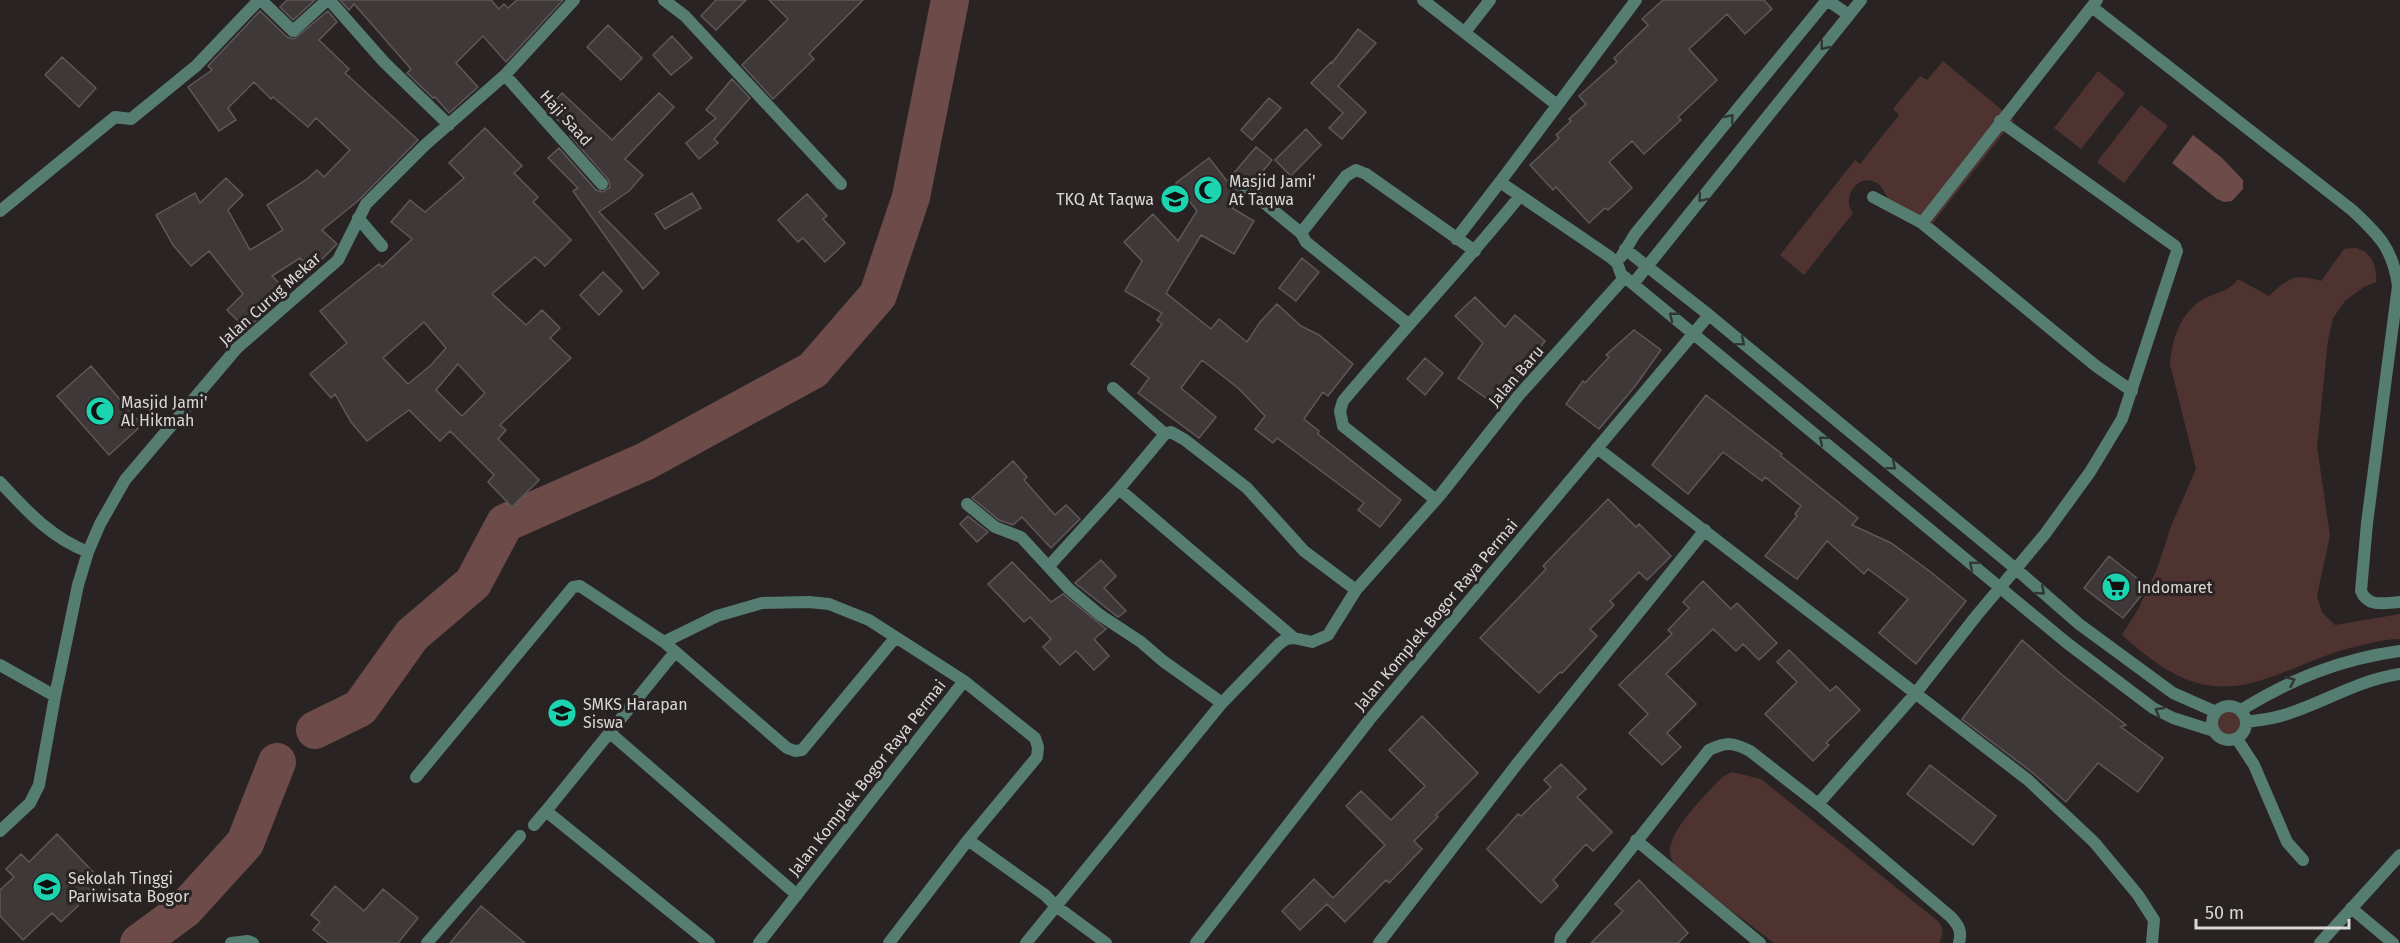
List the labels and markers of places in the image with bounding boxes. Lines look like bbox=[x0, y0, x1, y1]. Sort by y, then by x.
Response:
place label: Masjid Jami' At Taqwa bbox=[1229, 172, 1316, 209]
mosque icon: Masjid Jami' At Taqwa bbox=[1192, 174, 1224, 206]
school or university icon: TKQ At Taqwa bbox=[1159, 183, 1191, 215]
place label: TKQ At Taqwa bbox=[1056, 190, 1154, 209]
place label: Masjid Jami' Al Hikmah bbox=[121, 393, 208, 430]
mosque icon: Masjid Jami' Al Hikmah bbox=[84, 395, 116, 427]
supermarket icon: Indomaret bbox=[2100, 571, 2132, 603]
place label: Indomaret bbox=[2137, 578, 2213, 597]
place label: SMKS Harapan Siswa bbox=[583, 695, 688, 732]
school or university icon: SMKS Harapan Siswa bbox=[546, 697, 578, 729]
place label: Sekolah Tinggi Pariwisata Bogor bbox=[68, 869, 190, 906]
school or university icon: Sekolah Tinggi Pariwisata Bogor bbox=[31, 871, 63, 903]

